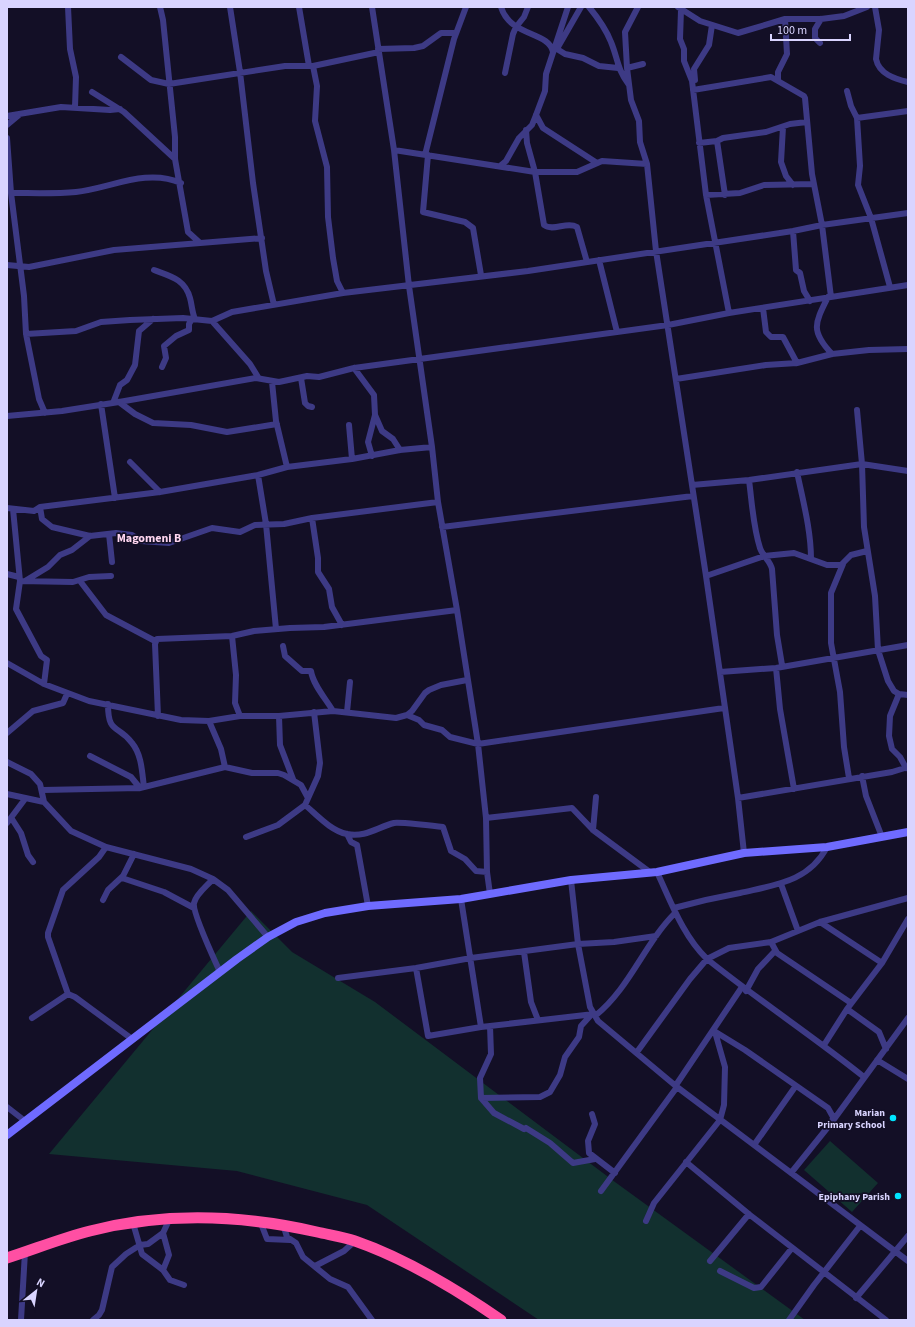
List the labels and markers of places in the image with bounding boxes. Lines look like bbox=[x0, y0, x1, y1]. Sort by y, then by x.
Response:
place label: Marian Primary School bbox=[817, 1106, 885, 1132]
marker: Marian Primary School bbox=[888, 1113, 898, 1123]
place label: Epiphany Parish bbox=[819, 1190, 890, 1204]
marker: Epiphany Parish bbox=[893, 1191, 903, 1201]

